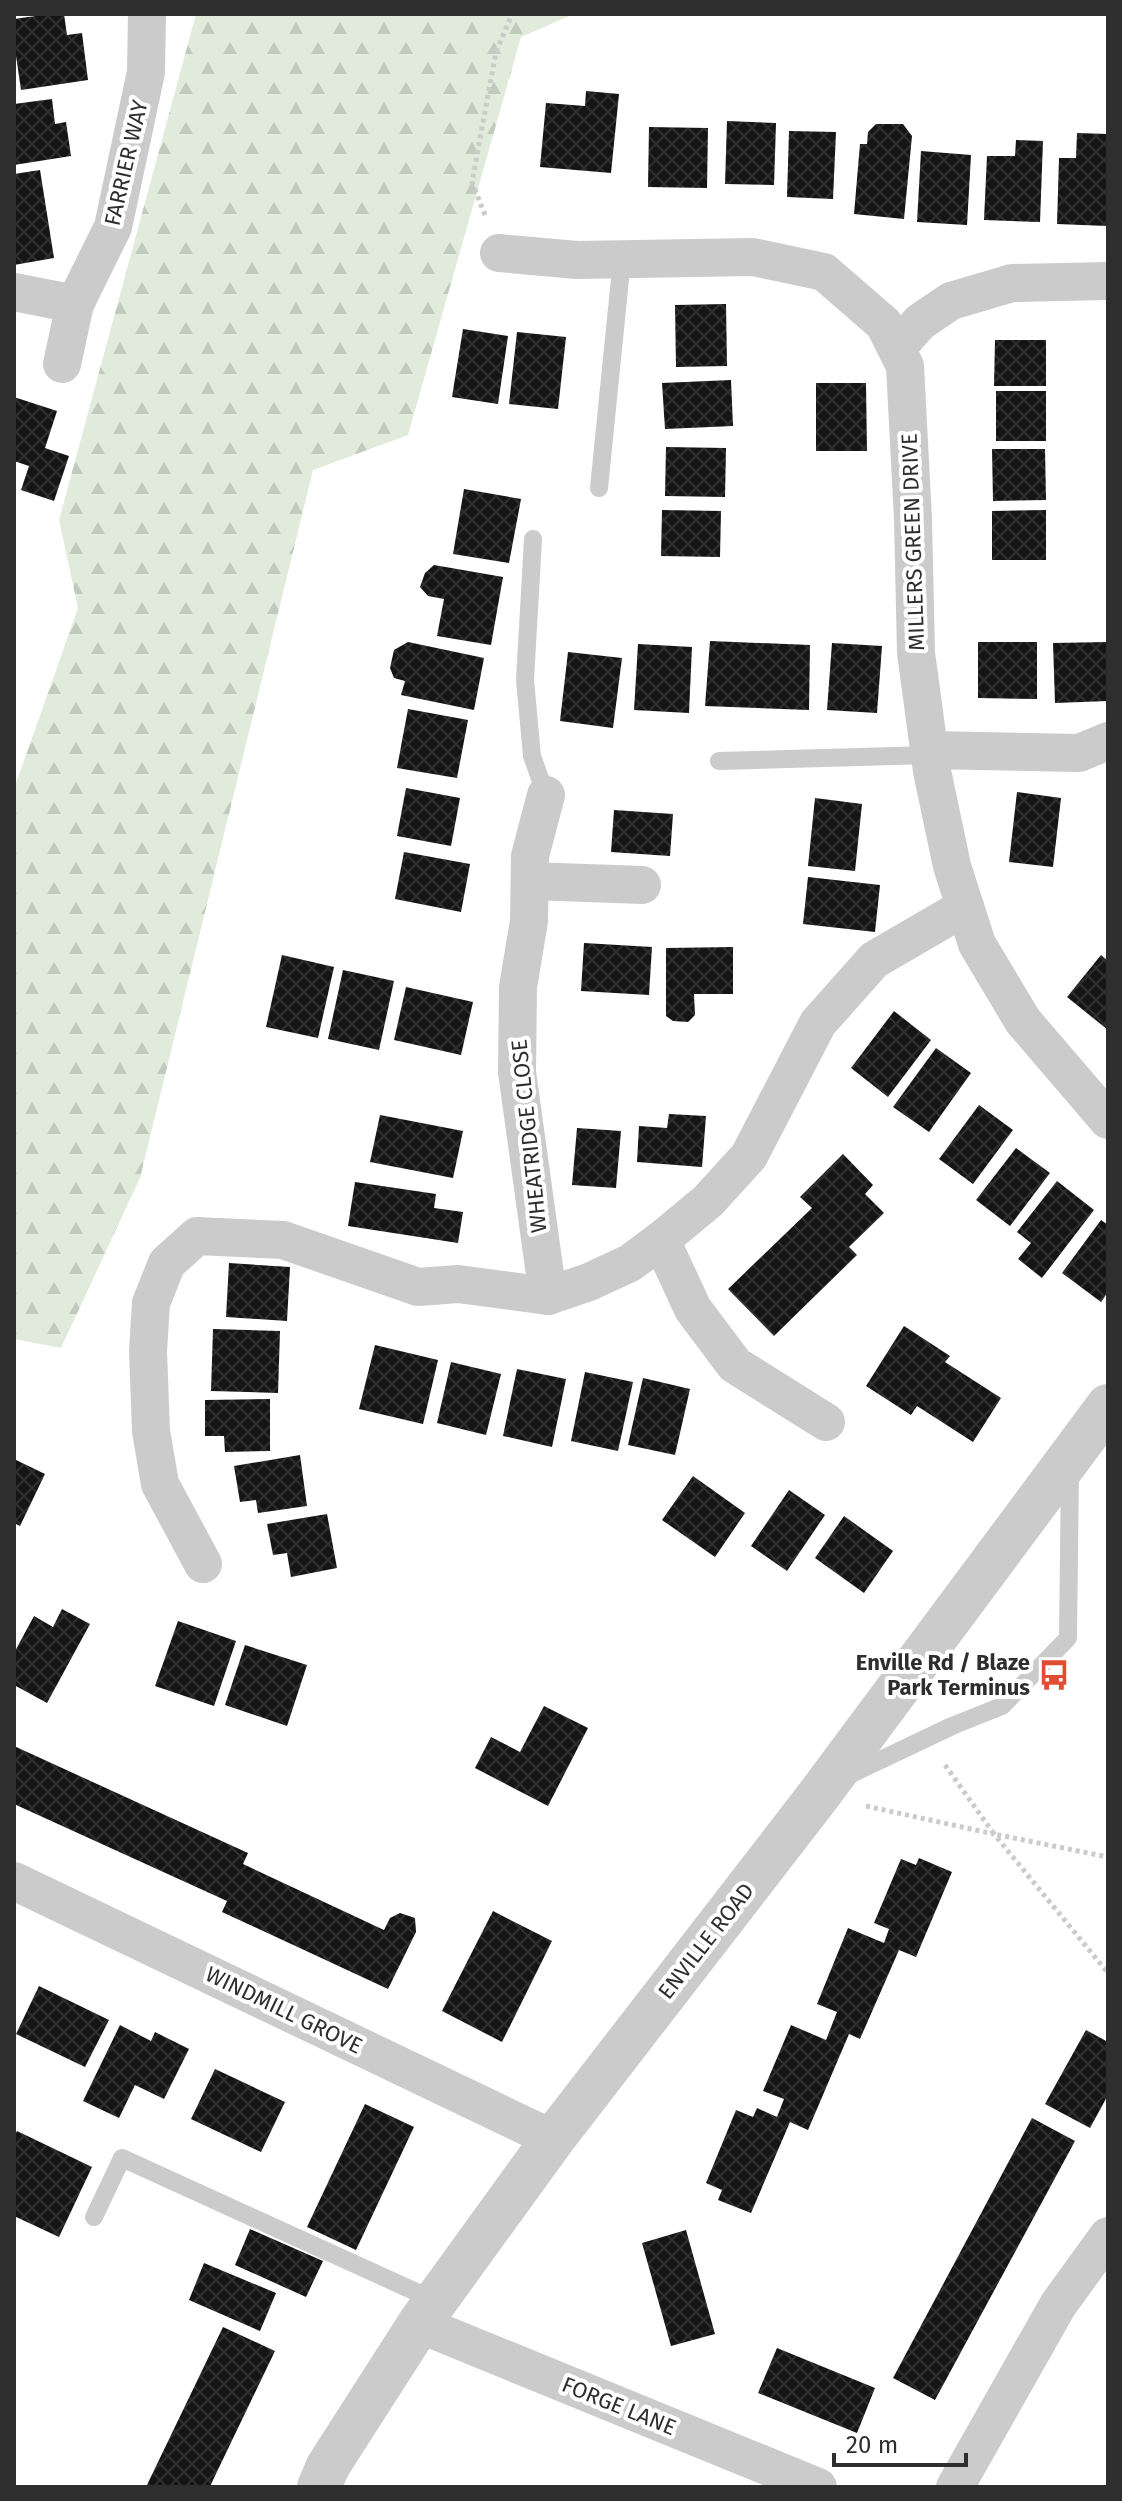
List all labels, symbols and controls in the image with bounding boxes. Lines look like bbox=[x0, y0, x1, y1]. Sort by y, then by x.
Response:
street label: FARRIER WAY bbox=[98, 98, 154, 228]
street label: MILLERS GREEN DRIVE bbox=[896, 433, 930, 651]
street label: WHEATRIDGE CLOSE bbox=[505, 1038, 553, 1234]
place label: Enville Rd / Blaze Park Terminus bbox=[856, 1649, 1030, 1701]
bus stop icon: Enville Rd / Blaze Park Terminus bbox=[1037, 1658, 1071, 1692]
street label: ENVILLE ROAD bbox=[652, 1878, 760, 2004]
street label: WINDMILL GROVE bbox=[201, 1960, 367, 2060]
street label: FORGE LANE bbox=[558, 2371, 680, 2441]
scale bar bbox=[834, 2417, 966, 2467]
text: 20 m bbox=[846, 2431, 898, 2459]

